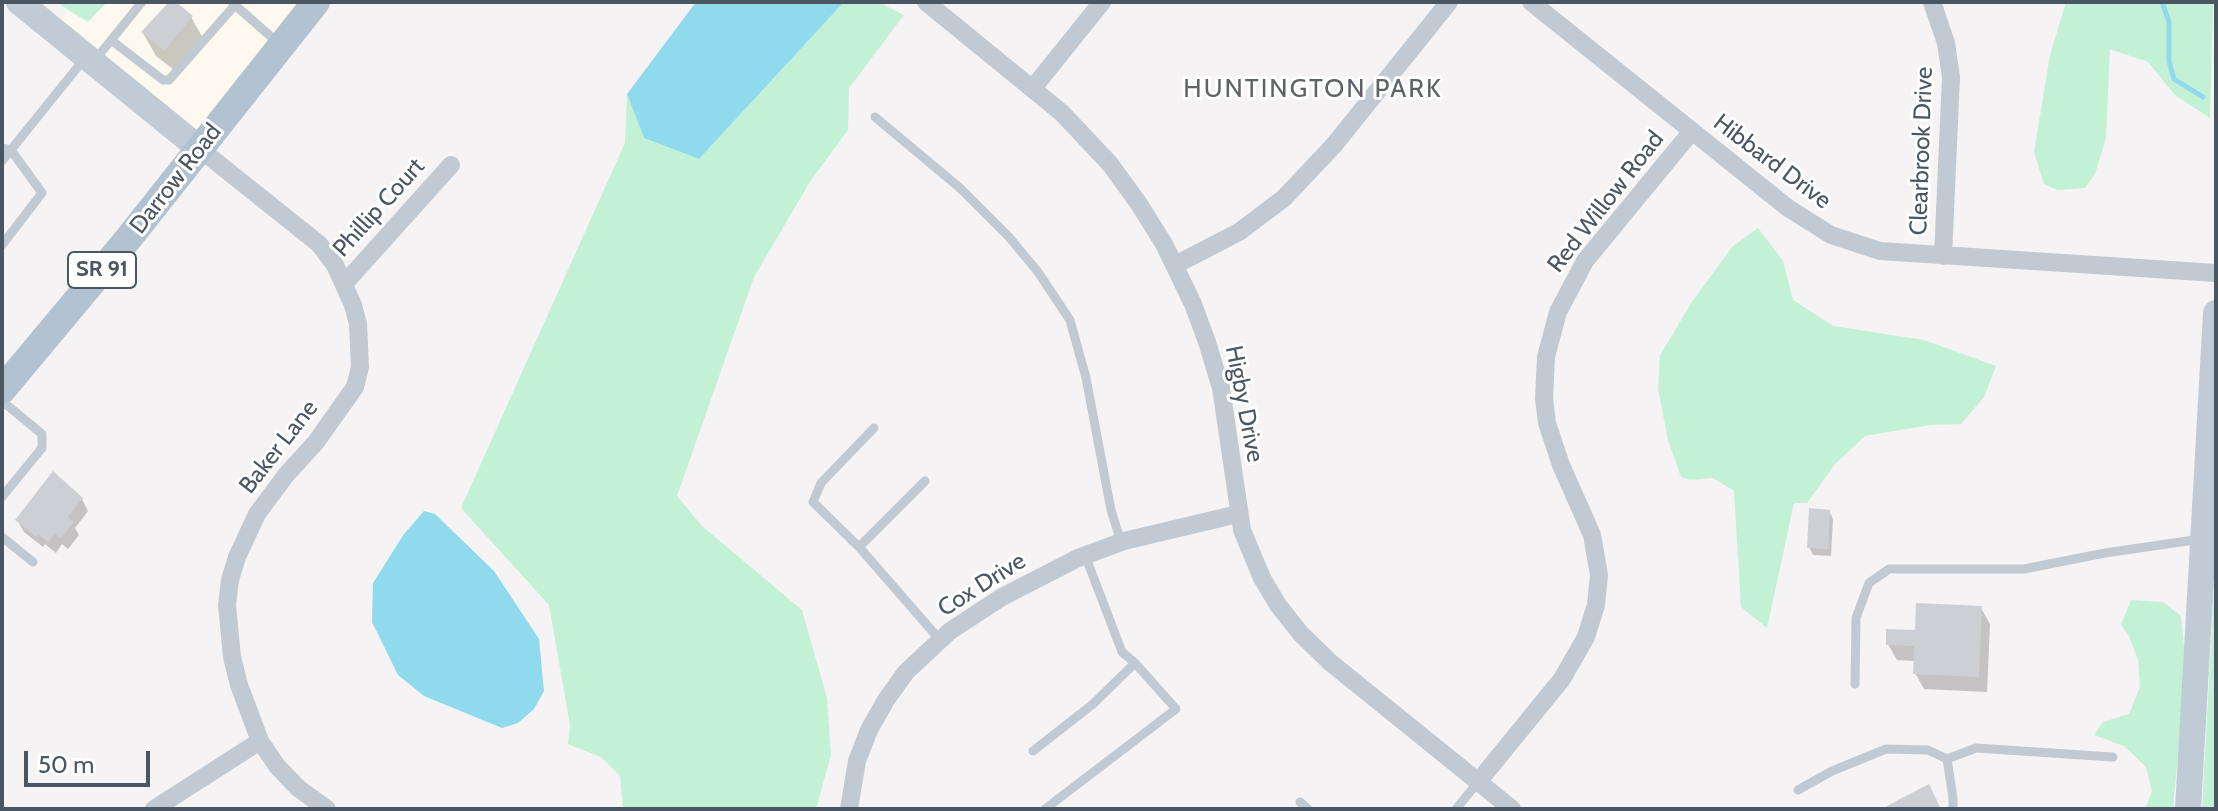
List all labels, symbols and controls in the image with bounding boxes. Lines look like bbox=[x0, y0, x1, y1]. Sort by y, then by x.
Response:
street label: Clearbrook Drive bbox=[1905, 66, 1939, 236]
district label: HUNTINGTON PARK bbox=[1183, 73, 1443, 105]
street label: Hibbard Drive bbox=[1708, 108, 1836, 216]
street label: Darrow Road bbox=[124, 118, 228, 240]
street label: Red Willow Road bbox=[1542, 125, 1670, 279]
street label: Phillip Court bbox=[327, 153, 431, 263]
road number: SR 91 bbox=[68, 252, 136, 288]
street label: Higby Drive bbox=[1219, 343, 1269, 465]
street label: Baker Lane bbox=[234, 395, 324, 499]
street label: Cox Drive bbox=[933, 547, 1031, 623]
scale bar bbox=[28, 735, 154, 785]
text: 50 m bbox=[38, 750, 94, 779]

